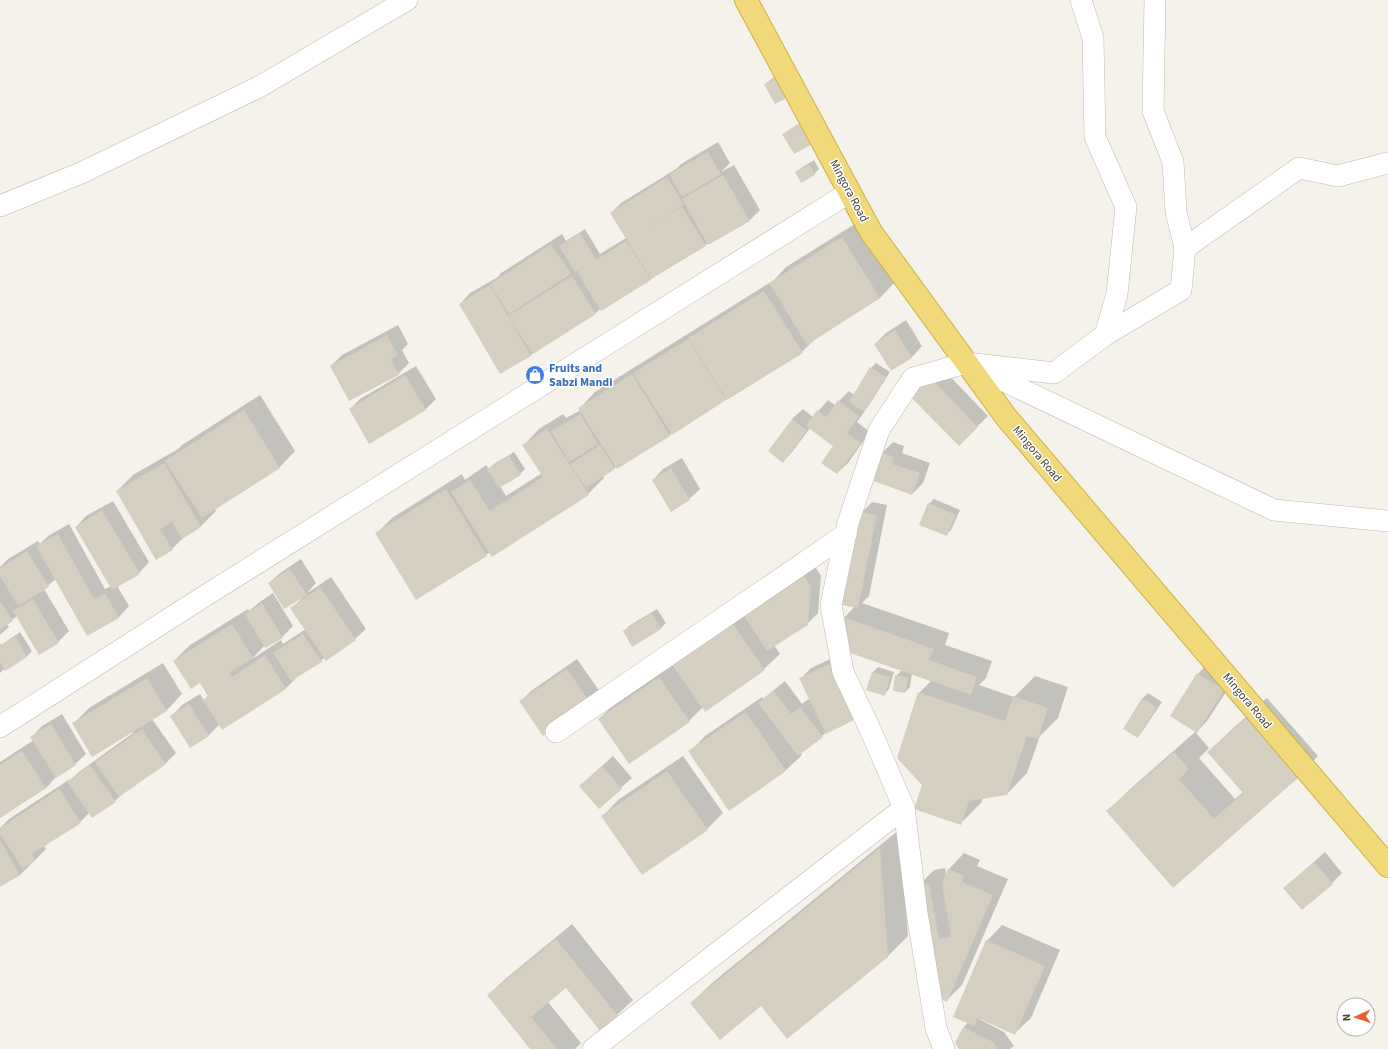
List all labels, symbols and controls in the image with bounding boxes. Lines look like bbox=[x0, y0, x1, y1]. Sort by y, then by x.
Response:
street label: Mingora Road bbox=[825, 157, 873, 225]
place label: Fruits and Sabzi Mandi bbox=[549, 360, 612, 391]
shop icon: Fruits and Sabzi Mandi bbox=[524, 364, 546, 386]
street label: Mingora Road bbox=[1008, 422, 1066, 486]
street label: Mingora Road bbox=[1218, 669, 1276, 733]
north arrow bbox=[1336, 997, 1376, 1037]
text: N bbox=[1339, 1013, 1354, 1022]

